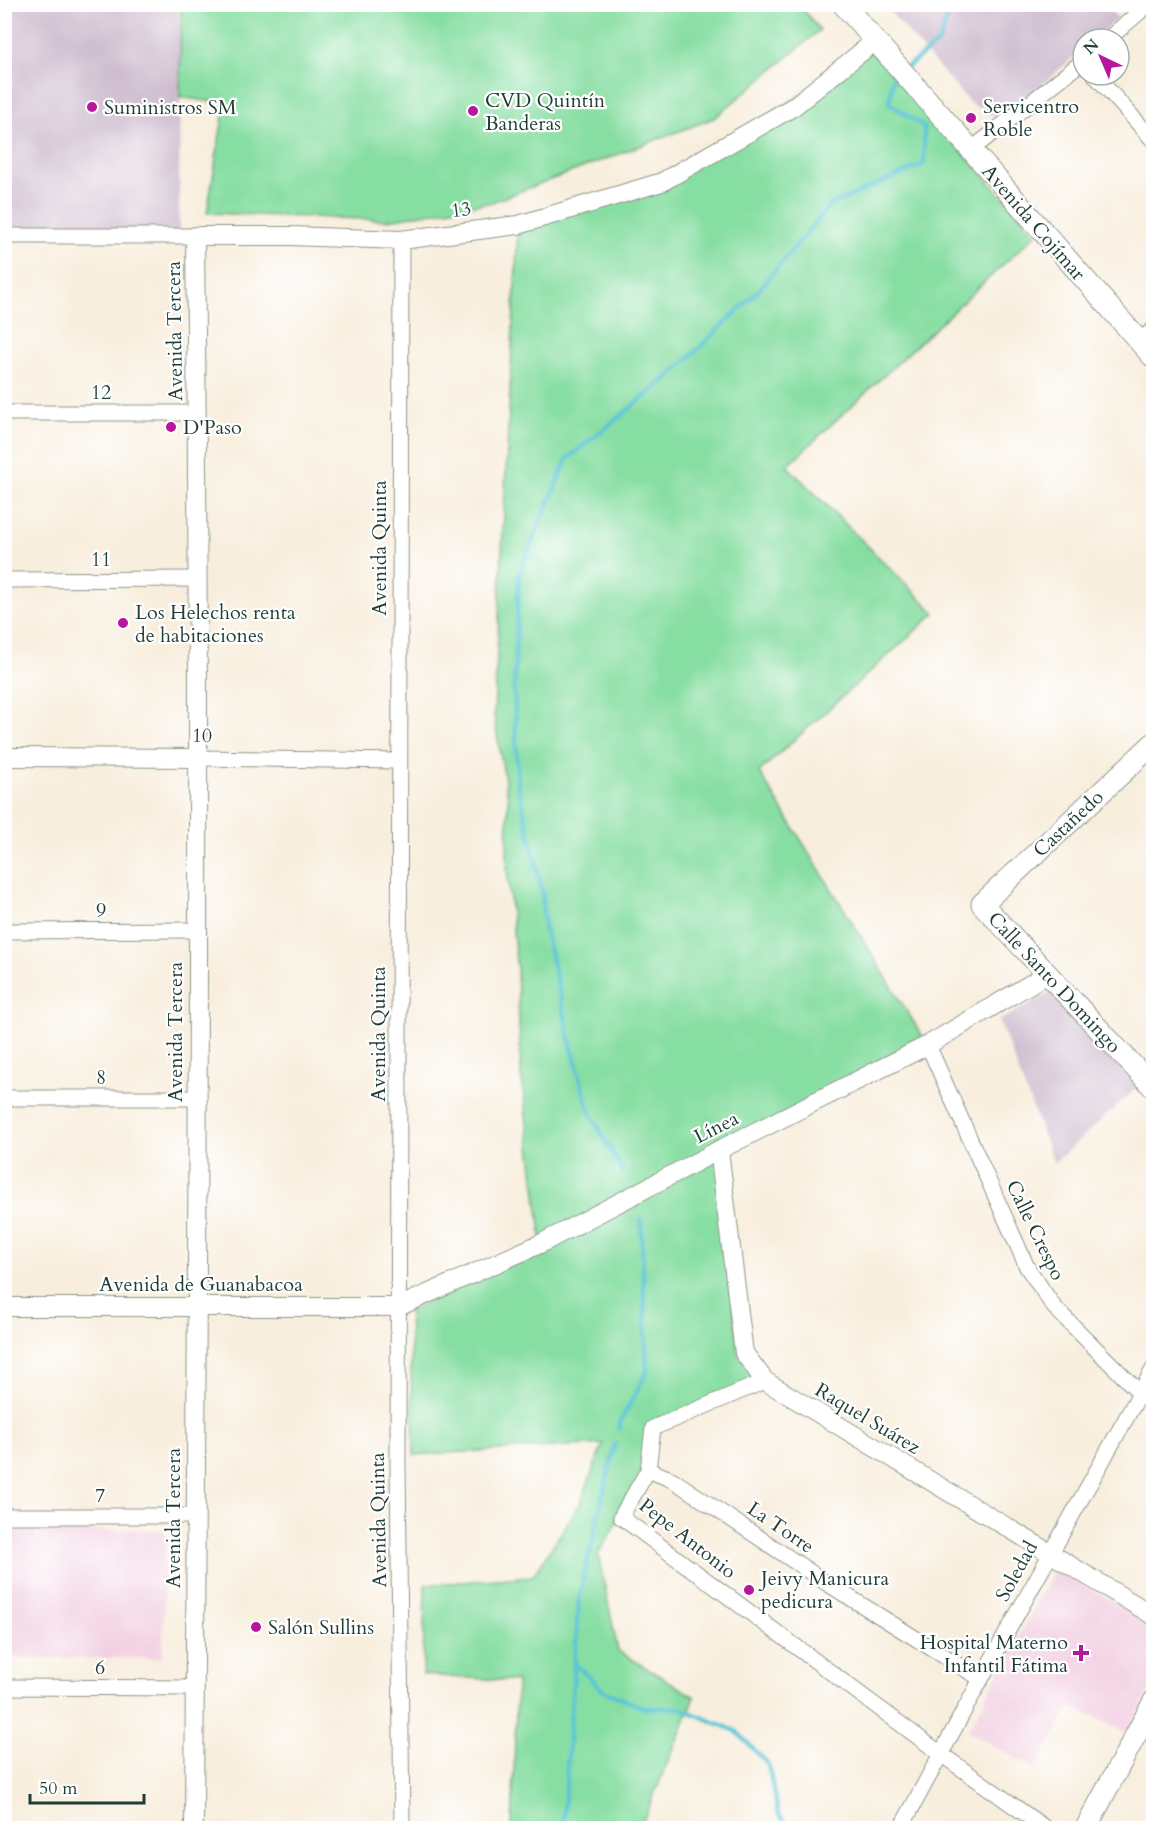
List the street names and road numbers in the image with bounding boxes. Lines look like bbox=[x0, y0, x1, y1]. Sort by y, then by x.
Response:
street label: Avenida Cojímar bbox=[976, 159, 1092, 287]
street label: 13 bbox=[449, 195, 473, 224]
street label: Avenida Tercera bbox=[160, 260, 189, 401]
street label: 12 bbox=[91, 379, 111, 406]
street label: Avenida Quinta bbox=[366, 480, 393, 616]
street label: 11 bbox=[91, 546, 111, 573]
street label: 10 bbox=[192, 722, 212, 749]
street label: Castañedo bbox=[1027, 784, 1110, 863]
street label: 9 bbox=[96, 897, 106, 924]
street label: Calle Santo Domingo bbox=[982, 906, 1127, 1059]
street label: Avenida Tercera bbox=[162, 962, 189, 1102]
street label: Avenida Quinta bbox=[365, 966, 392, 1102]
street label: 8 bbox=[96, 1064, 106, 1091]
street label: Línea bbox=[689, 1105, 744, 1150]
street label: Calle Crespo bbox=[1000, 1176, 1072, 1285]
street label: Avenida de Guanabacoa bbox=[99, 1271, 303, 1298]
street label: Raquel Suárez bbox=[810, 1376, 926, 1461]
street label: Avenida Tercera bbox=[160, 1448, 187, 1588]
street label: Avenida Quinta bbox=[364, 1452, 393, 1588]
street label: 7 bbox=[95, 1482, 105, 1509]
street label: Pepe Antonio bbox=[633, 1492, 742, 1585]
street label: La Torre bbox=[742, 1495, 819, 1560]
street label: Soledad bbox=[989, 1536, 1044, 1606]
street label: 6 bbox=[95, 1654, 105, 1681]

